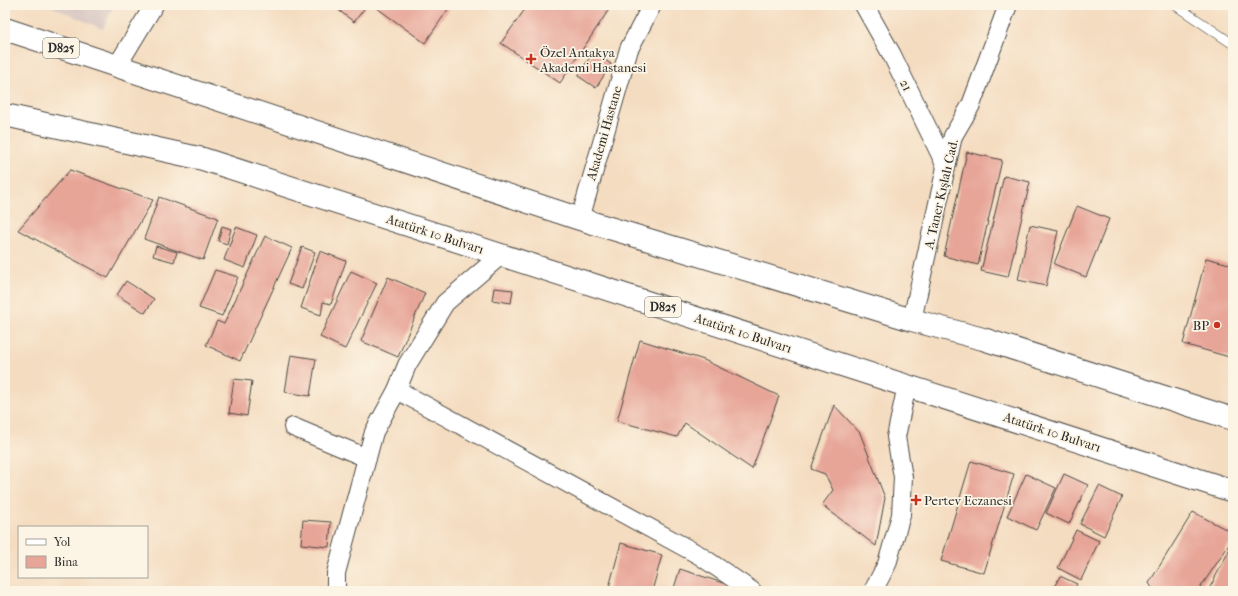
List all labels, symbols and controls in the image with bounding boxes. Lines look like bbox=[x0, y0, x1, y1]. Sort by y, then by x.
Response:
road number: D825 bbox=[43, 38, 79, 58]
place label: Özel Antakya Akademi Hastanesi bbox=[539, 45, 647, 75]
marker: Özel Antakya Akademi Hastanesi bbox=[525, 53, 537, 65]
street label: 21 bbox=[897, 77, 915, 93]
street label: Akademi Hastane bbox=[583, 83, 625, 183]
street label: A. Taner Kışlalı Cad. bbox=[921, 138, 962, 252]
street label: Atatürk 10 Bulvarı bbox=[384, 211, 486, 257]
road number: D825 bbox=[645, 297, 681, 317]
street label: Atatürk 10 Bulvarı bbox=[692, 310, 794, 356]
place label: BP bbox=[1193, 318, 1209, 333]
marker: BP bbox=[1212, 320, 1222, 330]
street label: Atatürk 10 Bulvarı bbox=[1001, 409, 1103, 455]
place label: Pertev Eczanesi bbox=[924, 493, 1012, 508]
marker: Pertev Eczanesi bbox=[911, 495, 921, 505]
legend bbox=[18, 526, 148, 578]
text: Yol bbox=[53, 535, 71, 549]
text: Bina bbox=[54, 555, 78, 569]

